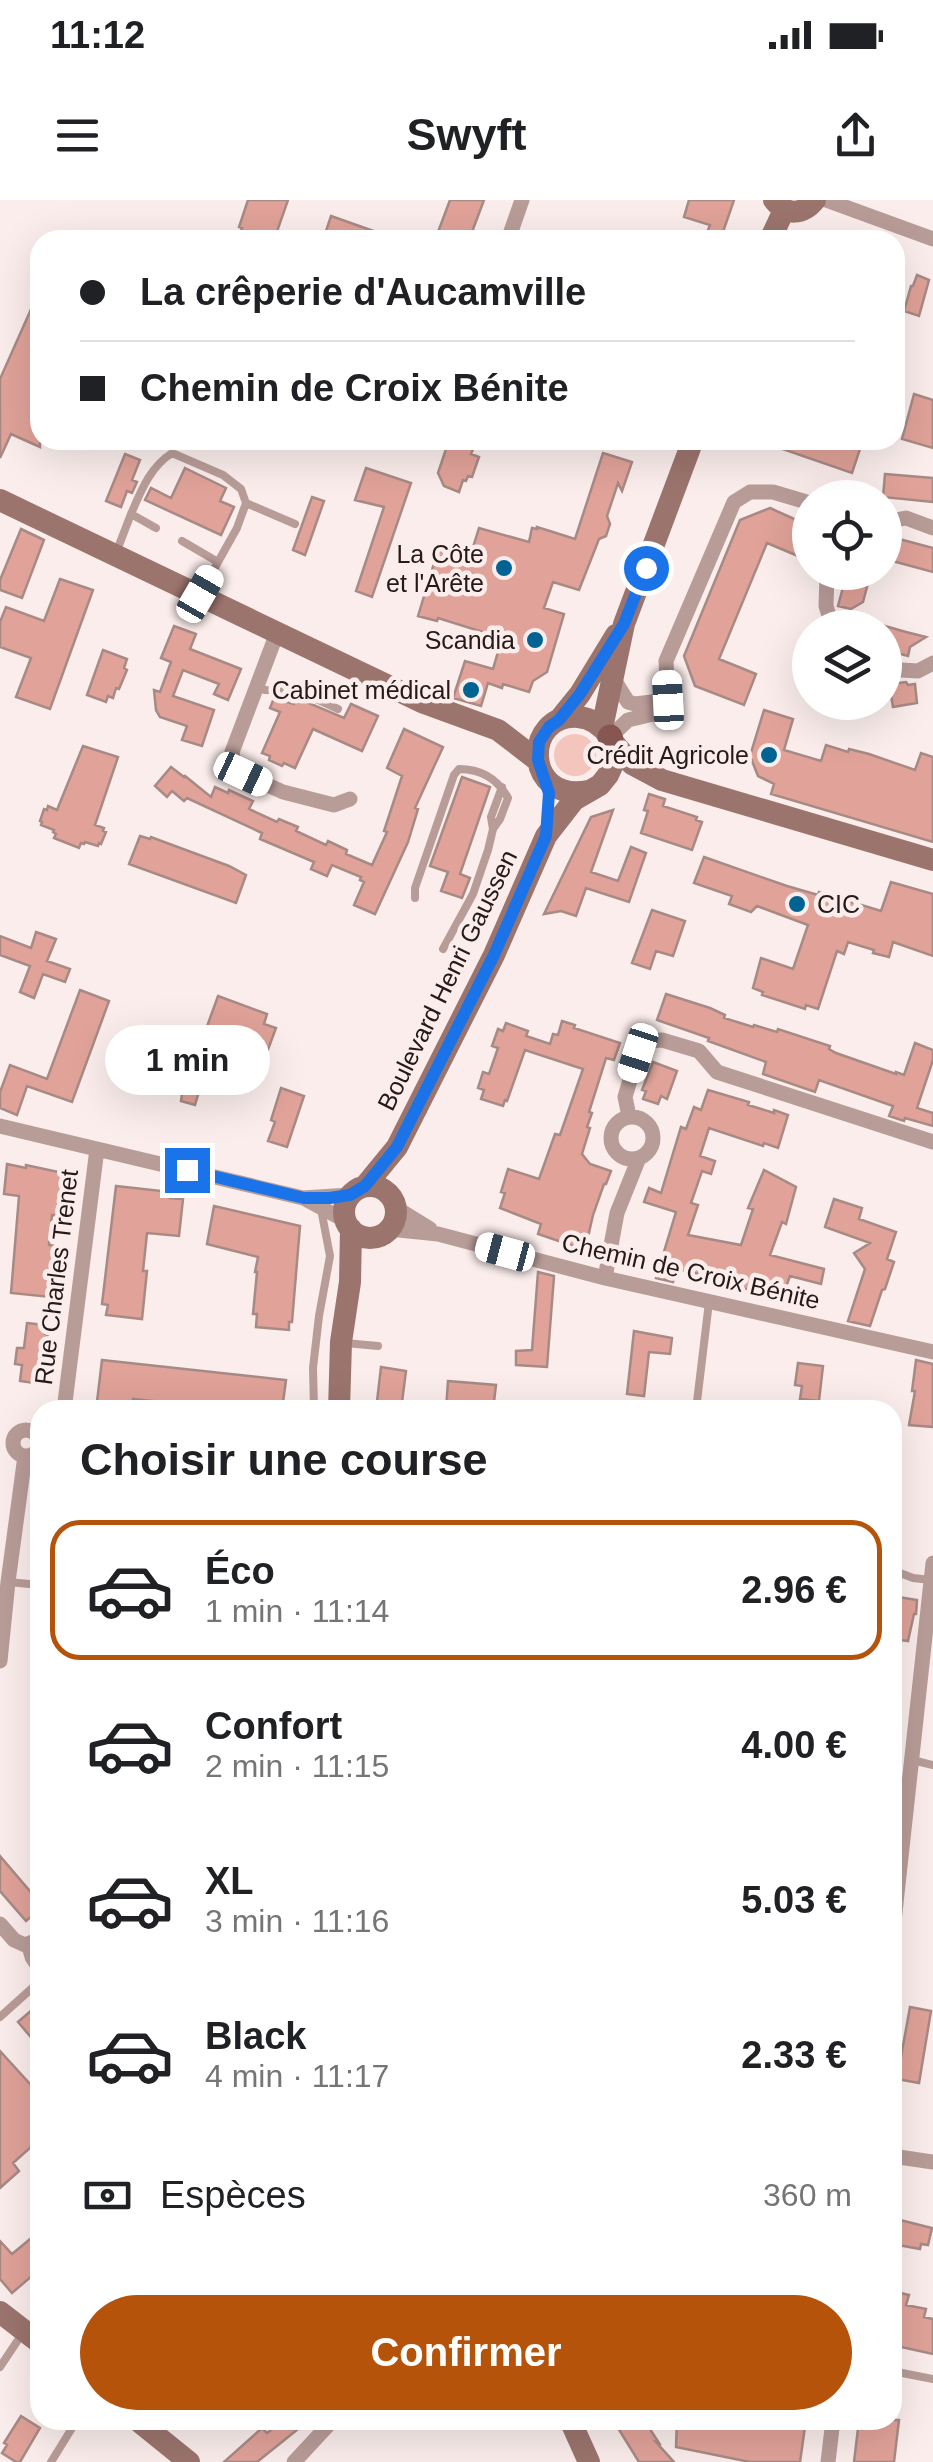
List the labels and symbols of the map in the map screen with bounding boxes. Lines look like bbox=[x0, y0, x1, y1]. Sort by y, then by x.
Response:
place label: La Côte et l'Arête bbox=[386, 540, 484, 597]
route start bbox=[624, 546, 669, 591]
marker: La Côte et l'Arête bbox=[493, 557, 515, 579]
car bbox=[172, 561, 228, 627]
place label: Scandia bbox=[425, 626, 515, 654]
marker: Scandia bbox=[524, 629, 546, 651]
car bbox=[651, 669, 685, 731]
place label: Cabinet médical bbox=[272, 676, 451, 704]
marker: Cabinet médical bbox=[460, 679, 482, 701]
place label: Crédit Agricole bbox=[586, 741, 749, 769]
marker: Crédit Agricole bbox=[758, 744, 780, 766]
car bbox=[209, 748, 277, 800]
street label: Boulevard Henri Gaussen bbox=[372, 845, 522, 1115]
place label: CIC bbox=[817, 890, 860, 918]
marker: CIC bbox=[786, 893, 808, 915]
car bbox=[614, 1020, 662, 1086]
callout: 1 min bbox=[104, 1025, 270, 1095]
route end bbox=[165, 1148, 210, 1193]
street label: Rue Charles Trenet bbox=[29, 1168, 83, 1386]
street label: Chemin de Croix Bénite bbox=[559, 1228, 823, 1314]
car bbox=[472, 1230, 538, 1274]

